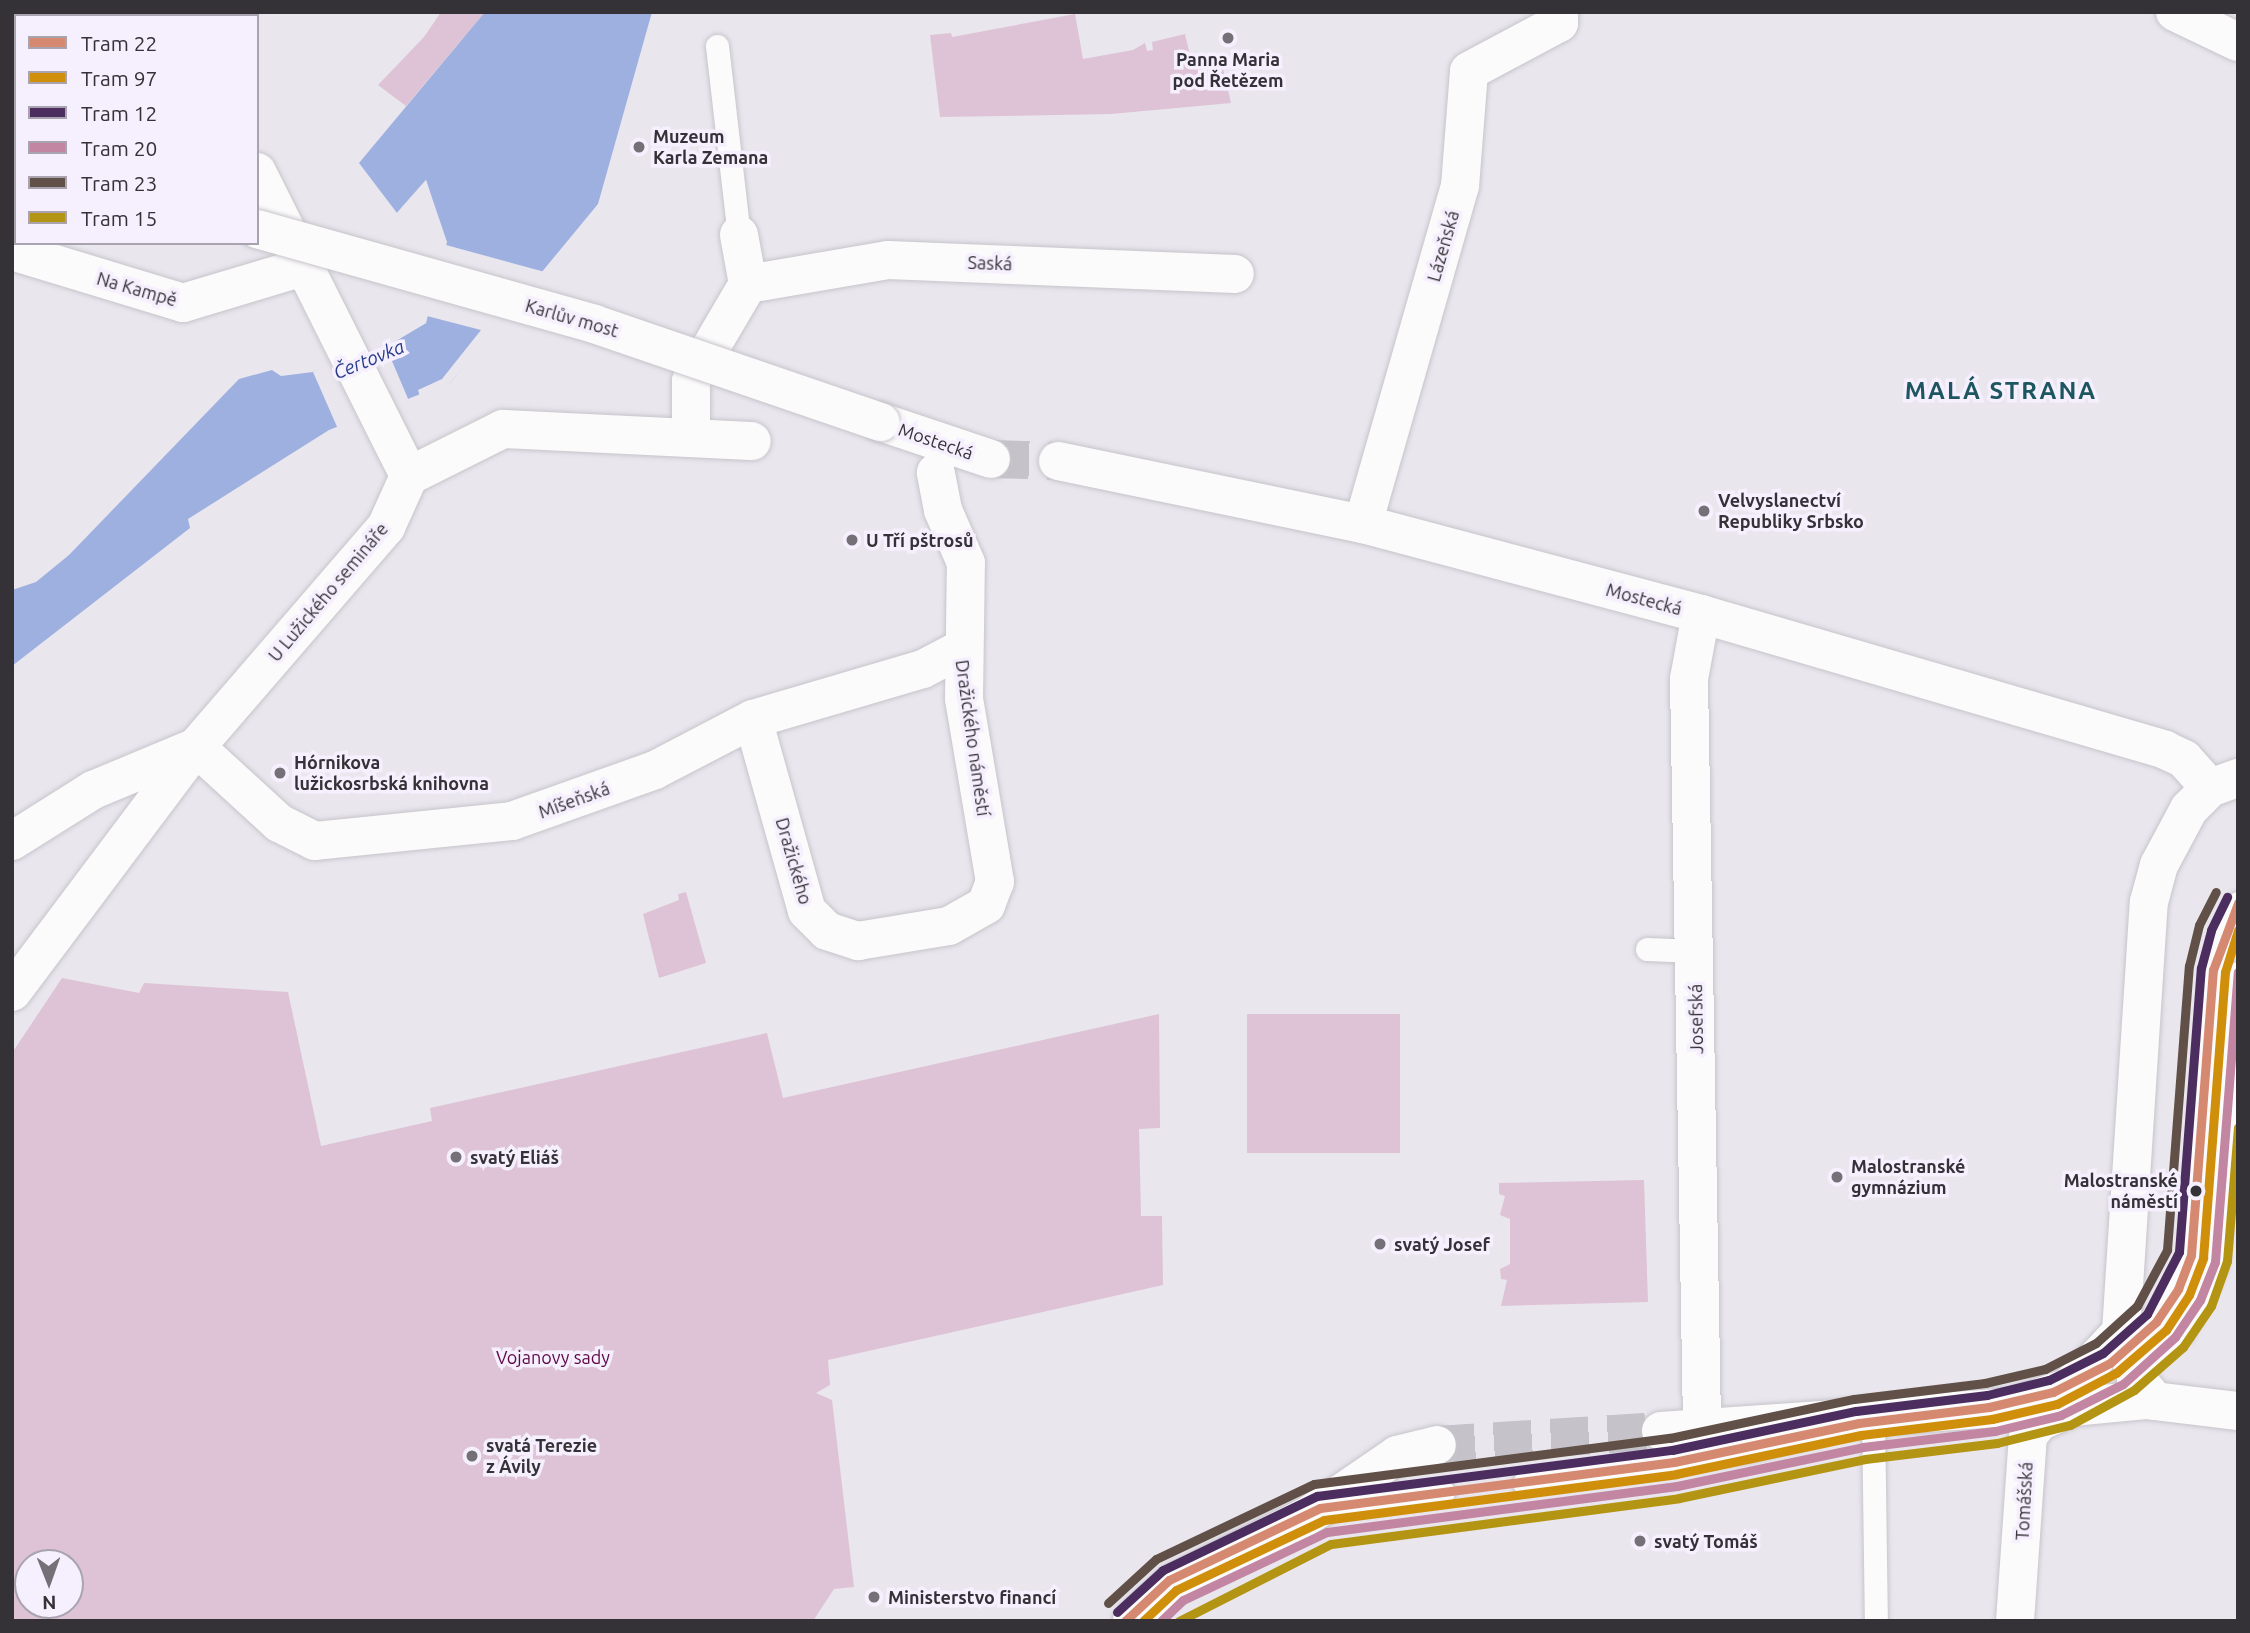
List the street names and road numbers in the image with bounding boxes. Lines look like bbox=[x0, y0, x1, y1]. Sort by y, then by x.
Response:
street label: Lázeňská bbox=[1423, 208, 1463, 284]
street label: Saská bbox=[967, 251, 1013, 275]
street label: Na Kampě bbox=[94, 267, 180, 311]
street label: Karlův most bbox=[523, 294, 621, 342]
street label: Mostecká bbox=[896, 418, 976, 464]
street label: U Lužického semináře bbox=[264, 518, 392, 666]
street label: Mostecká bbox=[1604, 579, 1684, 619]
street label: Dražického náměstí bbox=[951, 658, 995, 818]
street label: Míšeňská bbox=[535, 777, 613, 823]
street label: Dražického bbox=[771, 815, 817, 907]
street label: Josefská bbox=[1685, 984, 1707, 1054]
street label: Tomášská bbox=[2011, 1461, 2037, 1541]

